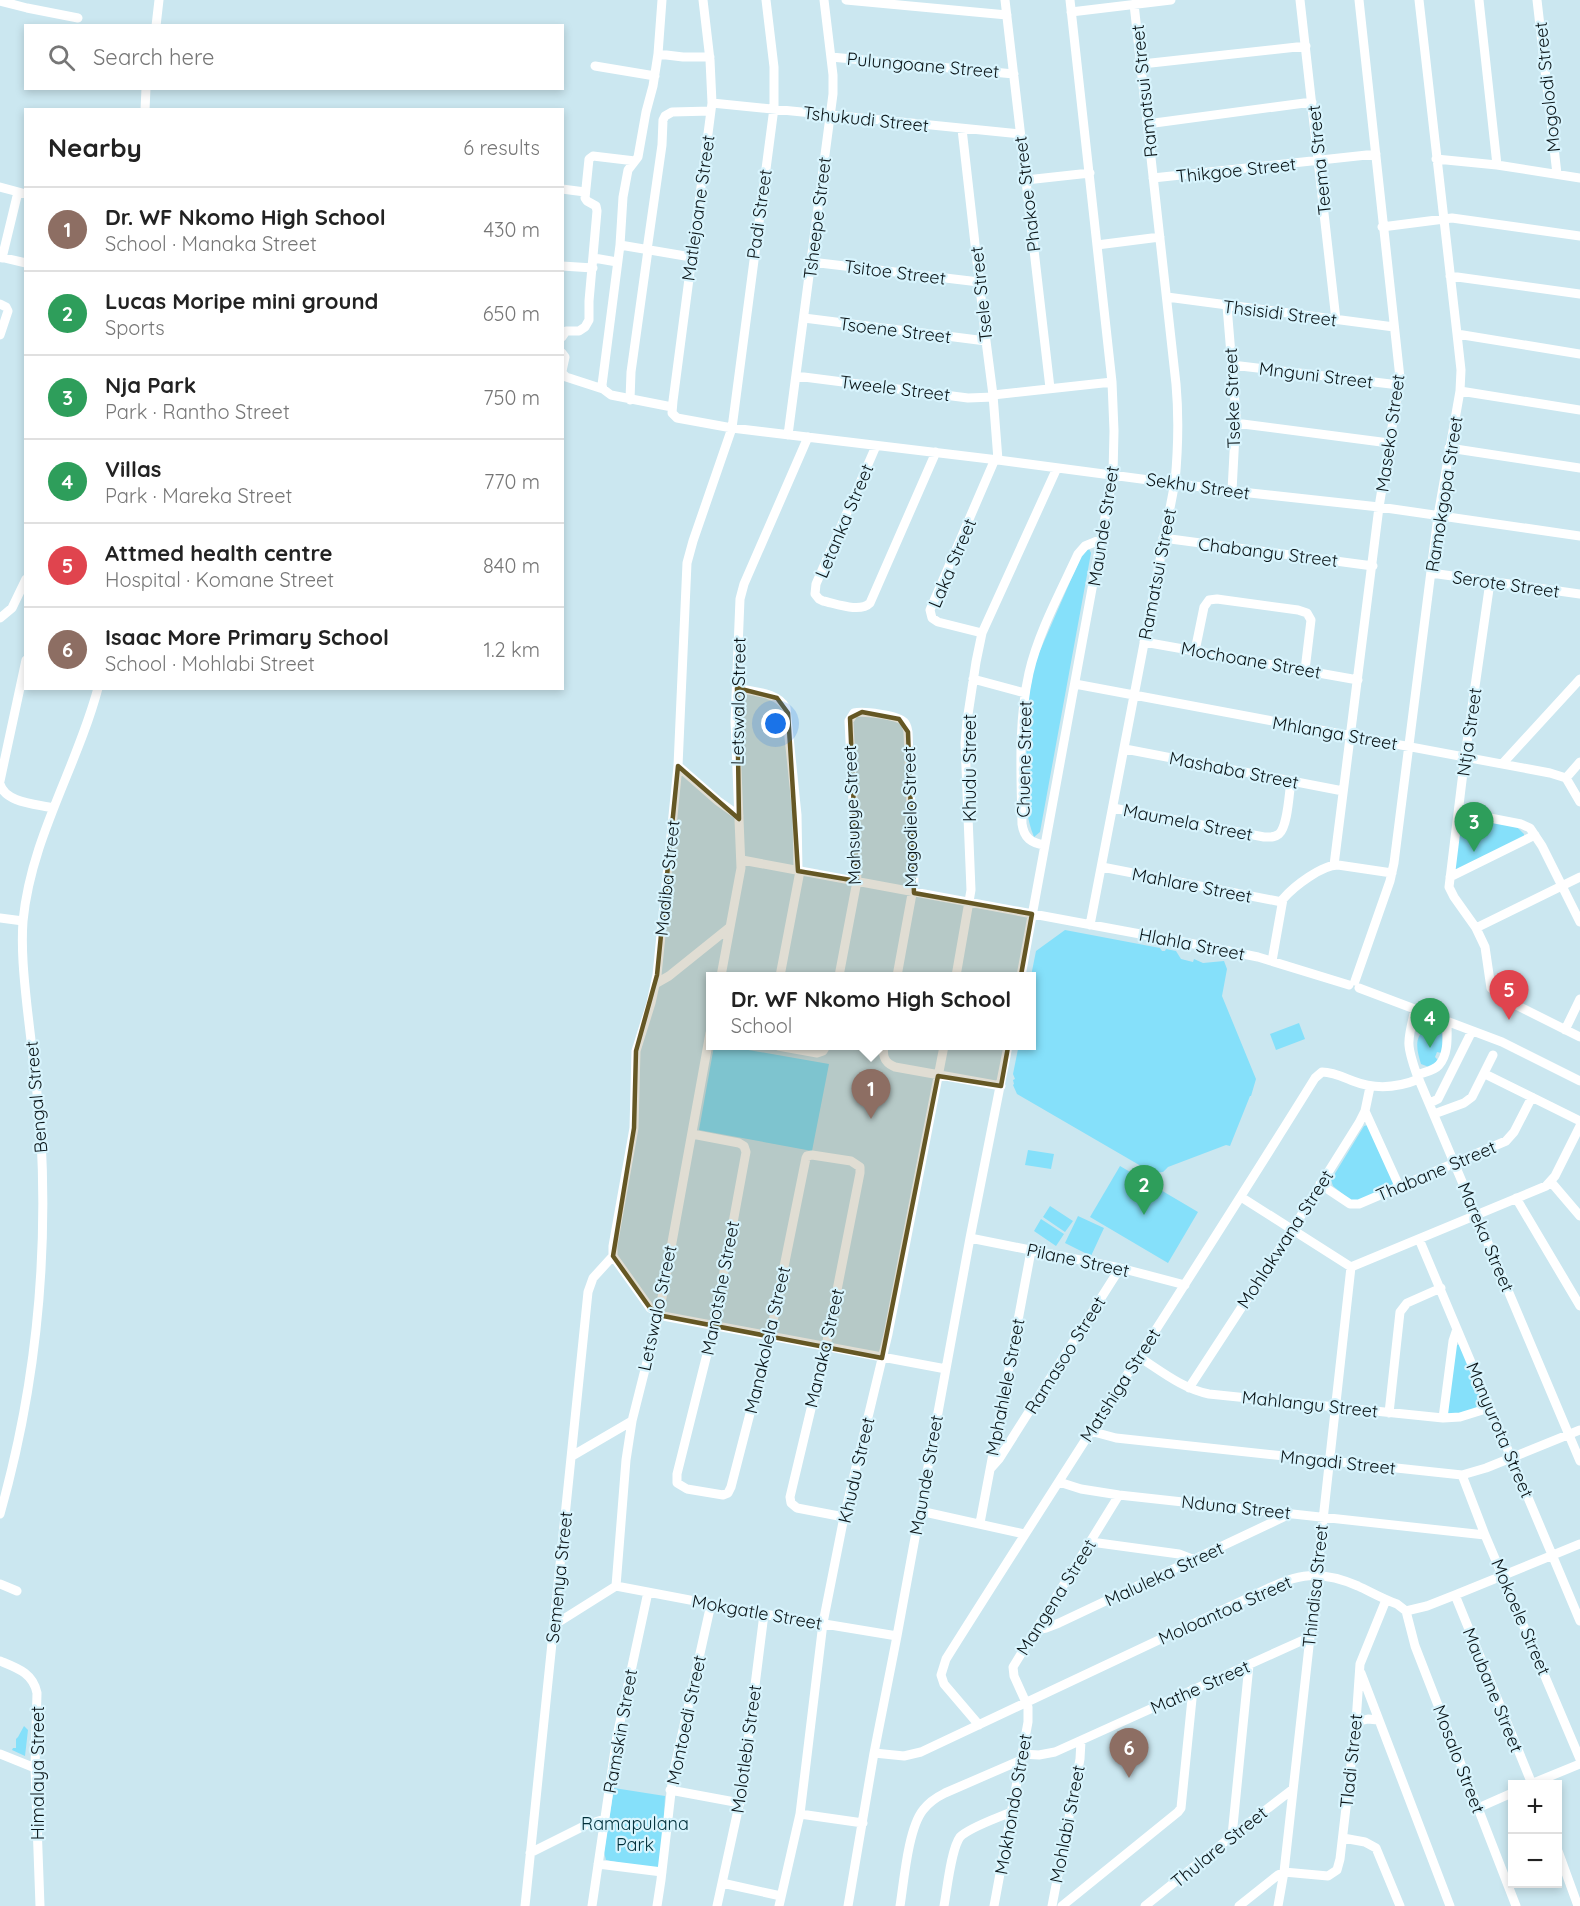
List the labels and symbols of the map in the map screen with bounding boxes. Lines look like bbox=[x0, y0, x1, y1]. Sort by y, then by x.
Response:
street label: Mogolodi Street bbox=[1529, 21, 1565, 153]
street label: Ramatsui Street bbox=[1126, 23, 1162, 159]
street label: Pulungoane Street bbox=[846, 47, 1000, 83]
street label: Tshukudi Street bbox=[802, 101, 930, 137]
street label: Teema Street bbox=[1302, 104, 1336, 216]
street label: Matlejoane Street bbox=[676, 133, 720, 283]
street label: Phakoe Street bbox=[1009, 135, 1045, 253]
street label: Thikgoe Street bbox=[1175, 152, 1297, 188]
street label: Tsheepe Street bbox=[798, 156, 836, 280]
street label: Padi Street bbox=[741, 168, 777, 260]
street label: Tsele Street bbox=[965, 245, 997, 343]
street label: Tsitoe Street bbox=[843, 254, 947, 290]
street label: Thsisidi Street bbox=[1222, 295, 1338, 331]
street label: Tsoene Street bbox=[838, 312, 952, 348]
street label: Tseke Street bbox=[1219, 347, 1245, 449]
street label: Mnguni Street bbox=[1258, 357, 1374, 393]
street label: Tweele Street bbox=[839, 370, 951, 406]
street label: Maseko Street bbox=[1370, 373, 1410, 493]
street label: Ramokgopa Street bbox=[1420, 414, 1468, 574]
street label: Letanka Street bbox=[810, 460, 878, 582]
street label: Maunde Street bbox=[1082, 464, 1124, 588]
street label: Sekhu Street bbox=[1145, 467, 1251, 505]
street label: Ramatsui Street bbox=[1133, 506, 1181, 642]
street label: Laka Street bbox=[923, 515, 981, 611]
street label: Chabangu Street bbox=[1197, 532, 1339, 572]
street label: Serote Street bbox=[1451, 565, 1561, 603]
street label: Mochoane Street bbox=[1179, 636, 1323, 684]
street label: Letswalo Street bbox=[725, 637, 751, 765]
street label: Ntja Street bbox=[1451, 686, 1487, 778]
street label: Chuene Street bbox=[1011, 700, 1037, 818]
your location bbox=[761, 709, 790, 738]
street label: Mhlanga Street bbox=[1271, 711, 1399, 755]
street label: Khudu Street bbox=[958, 714, 981, 822]
street label: Mahsupye Street bbox=[838, 745, 866, 885]
street label: Magodielo Street bbox=[897, 746, 923, 888]
street label: Mashaba Street bbox=[1167, 746, 1301, 794]
street label: Maumela Street bbox=[1121, 798, 1255, 846]
pin: 3 bbox=[1454, 802, 1494, 852]
street label: Madiba Street bbox=[649, 819, 685, 937]
street label: Mahlare Street bbox=[1130, 862, 1254, 908]
street label: Hlahla Street bbox=[1137, 922, 1247, 966]
pin: 5 bbox=[1490, 970, 1528, 1020]
pin: 4 bbox=[1410, 998, 1450, 1048]
street label: Bengal Street bbox=[20, 1040, 52, 1154]
pin: 1 bbox=[852, 1070, 890, 1119]
street label: Thabane Street bbox=[1372, 1135, 1500, 1207]
street label: Mohlakwana Street bbox=[1232, 1165, 1338, 1313]
pin: 2 bbox=[1124, 1166, 1164, 1215]
street label: Mareka Street bbox=[1453, 1179, 1519, 1295]
street label: Manotshe Street bbox=[696, 1219, 744, 1357]
street label: Pilane Street bbox=[1025, 1238, 1131, 1282]
street label: Letswalo Street bbox=[632, 1243, 682, 1373]
street label: Manakolela Street bbox=[739, 1264, 795, 1416]
street label: Manaka Street bbox=[799, 1286, 849, 1410]
street label: Ramasoo Street bbox=[1020, 1292, 1110, 1418]
street label: Mphahlele Street bbox=[980, 1316, 1030, 1458]
street label: Matshiga Street bbox=[1075, 1324, 1165, 1446]
street label: Manyurota Street bbox=[1461, 1359, 1539, 1501]
street label: Mahlangu Street bbox=[1241, 1385, 1379, 1423]
street label: Maunde Street bbox=[904, 1413, 948, 1537]
street label: Khudu Street bbox=[833, 1415, 879, 1525]
street label: Mngadi Street bbox=[1279, 1444, 1397, 1480]
street label: Nduna Street bbox=[1180, 1490, 1292, 1524]
street label: Semenya Street bbox=[541, 1510, 577, 1644]
street label: Thindisa Street bbox=[1297, 1523, 1333, 1649]
street label: Mangena Street bbox=[1011, 1535, 1101, 1659]
street label: Maluleka Street bbox=[1101, 1536, 1227, 1612]
street label: Mokoele Street bbox=[1486, 1555, 1556, 1679]
street label: Moloantoa Street bbox=[1155, 1570, 1295, 1650]
street label: Mokgatle Street bbox=[690, 1589, 824, 1635]
street label: Maubane Street bbox=[1458, 1624, 1528, 1756]
street label: Montoedi Street bbox=[661, 1653, 711, 1787]
street label: Mathe Street bbox=[1147, 1655, 1253, 1719]
street label: Ramskin Street bbox=[598, 1667, 642, 1795]
street label: Molotlebi Street bbox=[726, 1683, 766, 1815]
street label: Mosalo Street bbox=[1428, 1702, 1490, 1816]
street label: Himalaya Street bbox=[26, 1706, 49, 1840]
street label: Tladi Street bbox=[1335, 1713, 1367, 1809]
pin: 6 bbox=[1110, 1728, 1148, 1778]
street label: Mokhondo Street bbox=[989, 1732, 1037, 1876]
street label: Mohlabi Street bbox=[1044, 1763, 1090, 1885]
street label: Thulare Street bbox=[1166, 1801, 1272, 1893]
park label: Ramapulana Park bbox=[581, 1812, 689, 1856]

